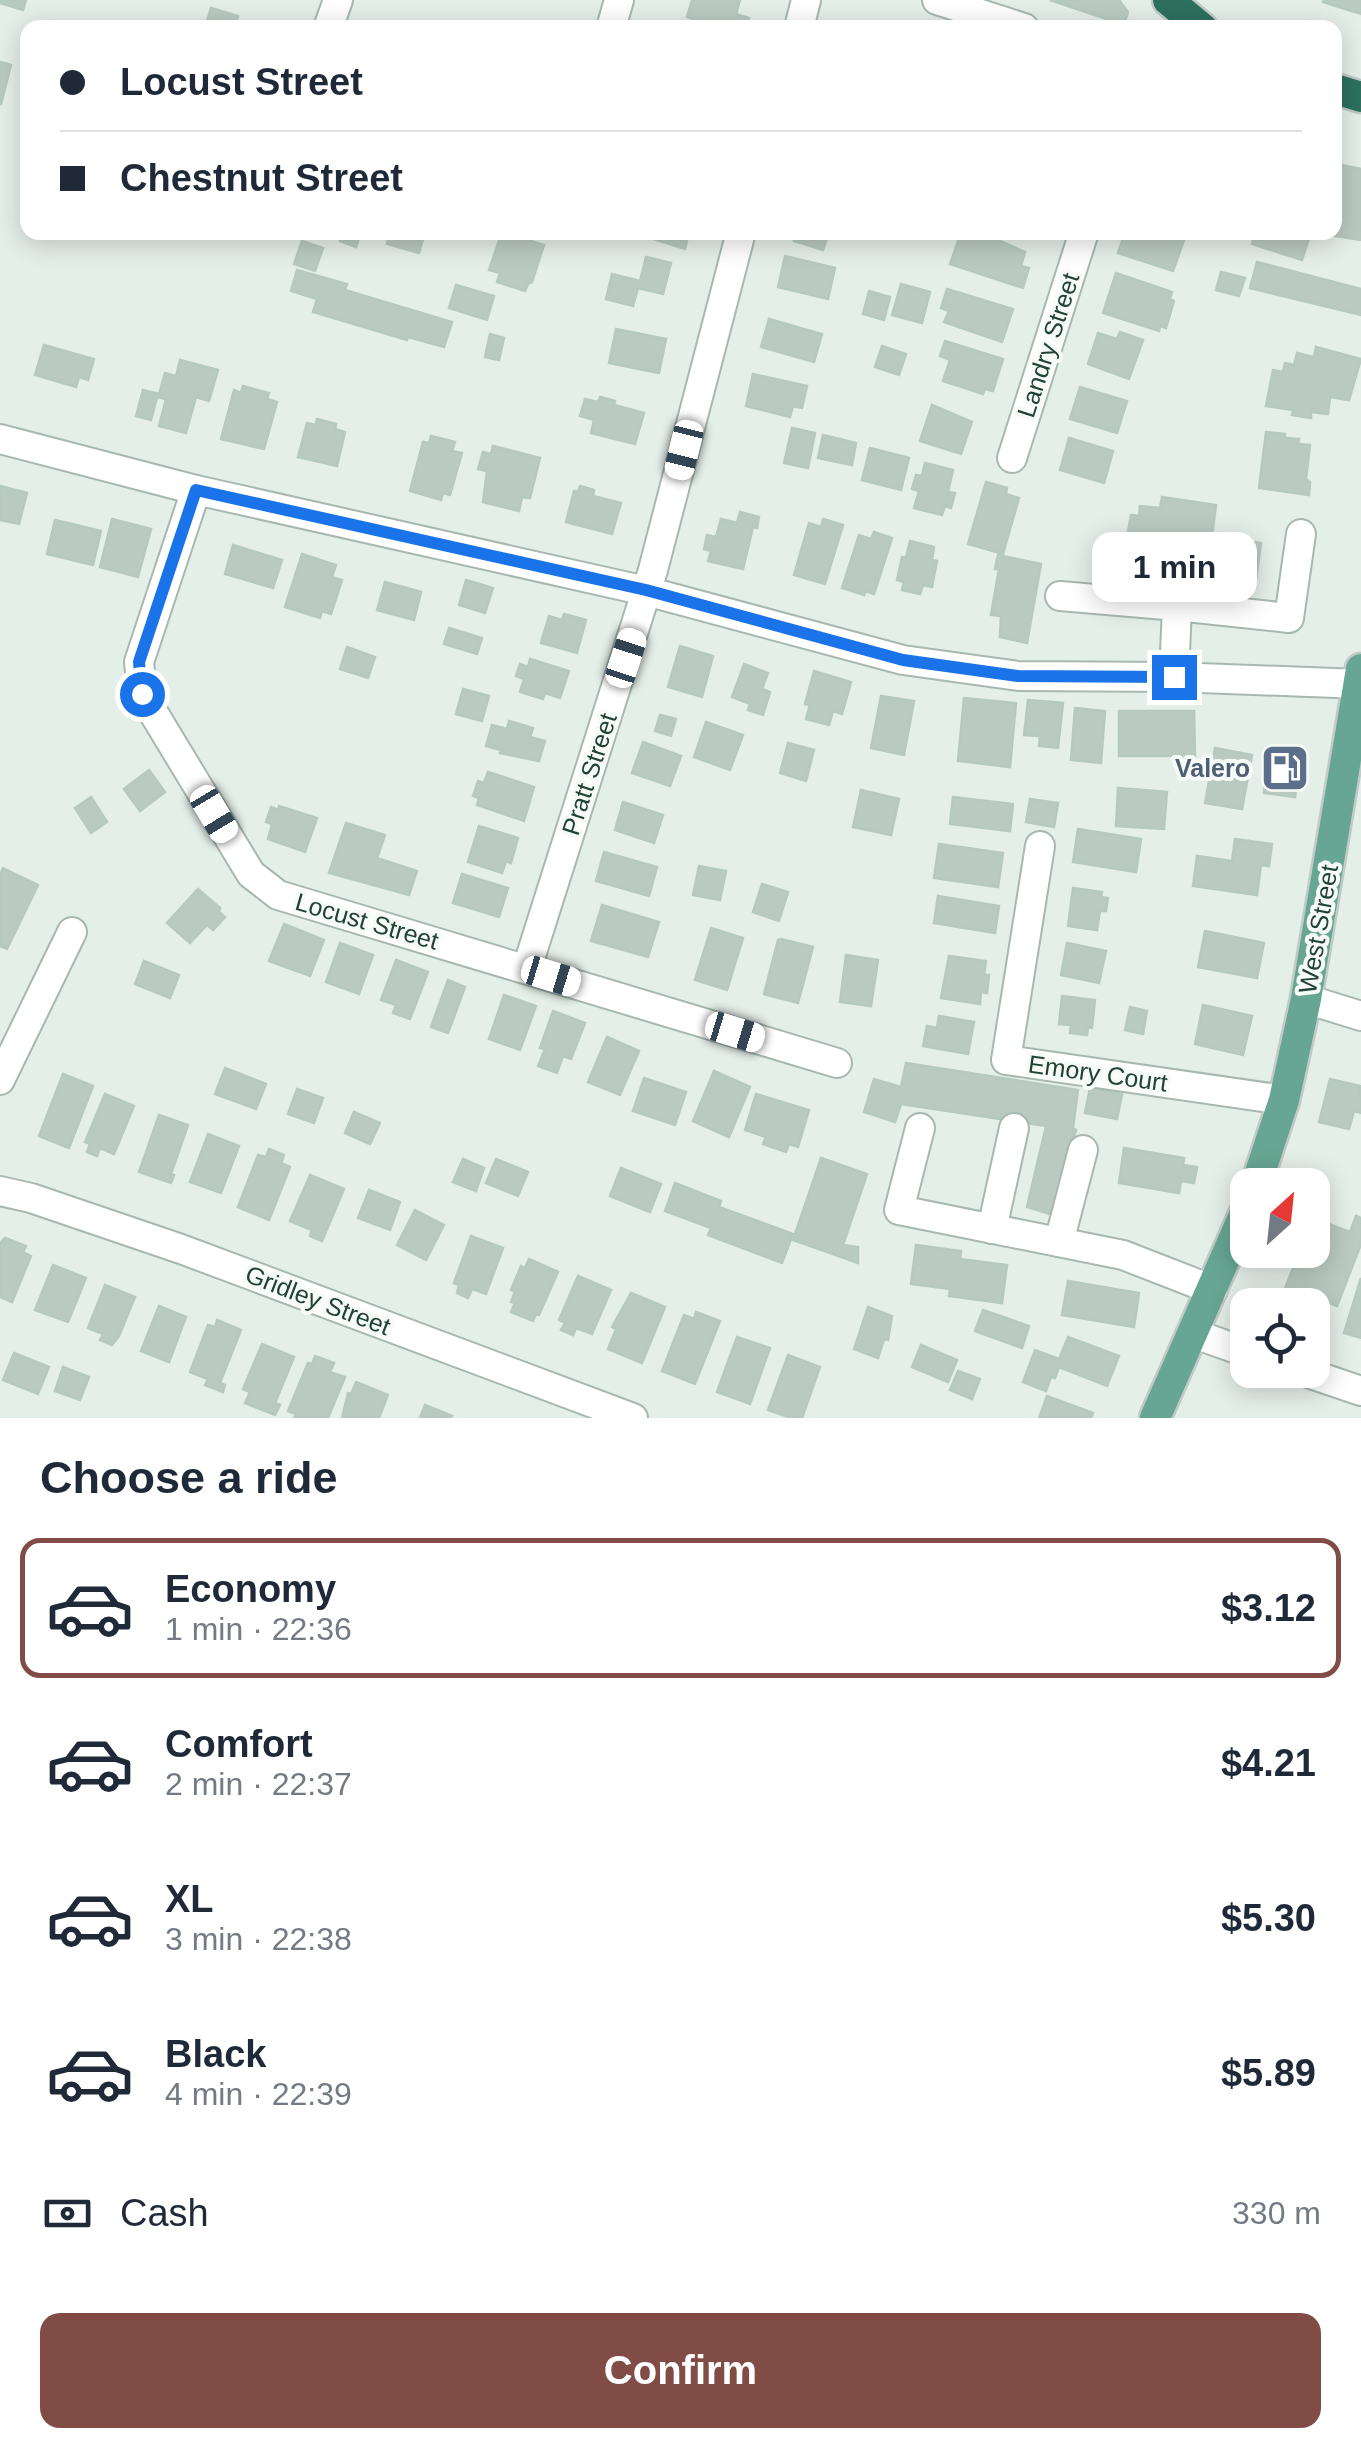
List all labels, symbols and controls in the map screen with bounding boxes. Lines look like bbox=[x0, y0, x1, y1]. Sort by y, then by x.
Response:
text: Locust Street bbox=[120, 61, 363, 103]
text: Chestnut Street bbox=[120, 157, 403, 199]
street label: Landry Street bbox=[1011, 269, 1085, 421]
car bbox=[662, 417, 706, 483]
callout: 1 min bbox=[1092, 532, 1256, 602]
text: 1 min bbox=[1133, 549, 1216, 585]
car bbox=[602, 625, 650, 691]
route end bbox=[1152, 655, 1197, 700]
route start bbox=[120, 672, 165, 717]
street label: Pratt Street bbox=[556, 710, 622, 838]
fuel station icon: Valero bbox=[1259, 742, 1311, 794]
place label: Valero bbox=[1175, 754, 1250, 782]
car bbox=[186, 781, 242, 847]
street label: West Street bbox=[1293, 862, 1343, 996]
street label: Locust Street bbox=[292, 887, 442, 955]
car bbox=[518, 953, 584, 999]
car bbox=[702, 1009, 768, 1055]
street label: Emory Court bbox=[1027, 1049, 1169, 1097]
north arrow bbox=[1230, 1168, 1330, 1268]
map controls bbox=[1230, 1168, 1330, 1388]
street label: Gridley Street bbox=[242, 1260, 394, 1340]
button: locate bbox=[1230, 1288, 1330, 1388]
text: Choose a ride bbox=[40, 1452, 338, 1503]
icon: car bbox=[45, 1563, 135, 1653]
text: Economy bbox=[165, 1568, 336, 1610]
text: $3.12 bbox=[1221, 1587, 1316, 1629]
text: 1 min · 22:36 bbox=[165, 1611, 352, 1647]
icon: car bbox=[45, 1718, 135, 1808]
text: Comfort bbox=[165, 1723, 313, 1765]
text: $4.21 bbox=[1221, 1742, 1316, 1784]
text: 2 min · 22:37 bbox=[165, 1766, 352, 1802]
icon: car bbox=[45, 1873, 135, 1963]
text: XL bbox=[165, 1878, 214, 1920]
text: $5.30 bbox=[1221, 1897, 1316, 1939]
text: 3 min · 22:38 bbox=[165, 1921, 352, 1957]
icon: car bbox=[45, 2028, 135, 2118]
text: Black bbox=[165, 2033, 266, 2075]
text: $5.89 bbox=[1221, 2052, 1316, 2094]
text: 4 min · 22:39 bbox=[165, 2076, 352, 2112]
icon: cash bbox=[40, 2186, 95, 2241]
text: Cash bbox=[120, 2192, 209, 2234]
text: 330 m bbox=[1232, 2195, 1321, 2231]
button: Confirm bbox=[40, 2313, 1321, 2428]

